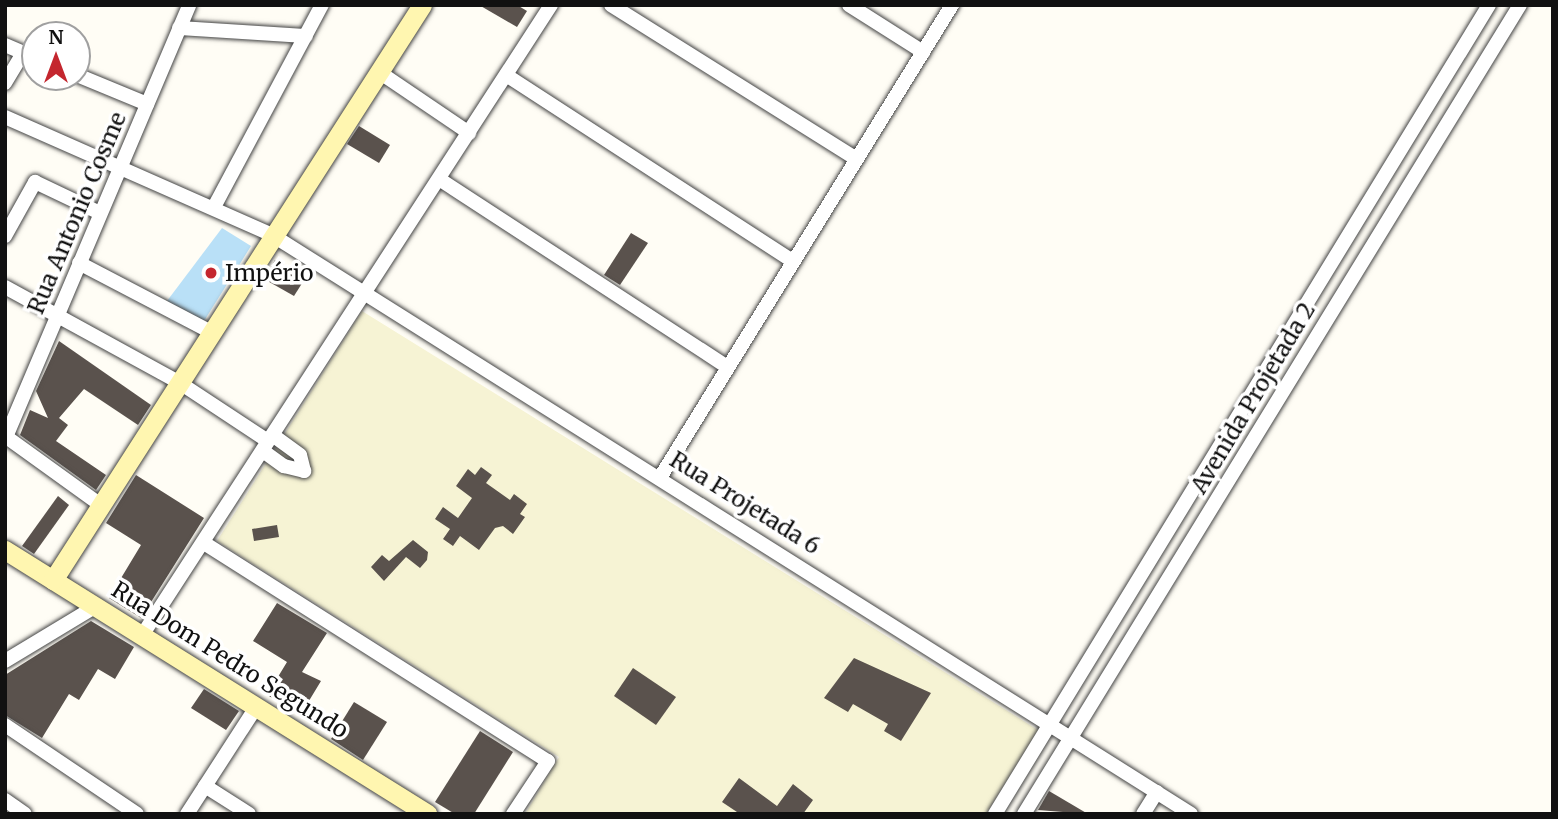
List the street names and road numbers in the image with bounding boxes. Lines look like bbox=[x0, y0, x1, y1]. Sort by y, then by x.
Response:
street label: Rua Antonio Cosme bbox=[22, 108, 132, 318]
street label: Avenida Projetada 2 bbox=[1185, 298, 1321, 498]
street label: Rua Projetada 6 bbox=[665, 446, 825, 560]
street label: Rua Dom Pedro Segundo bbox=[107, 576, 353, 744]

